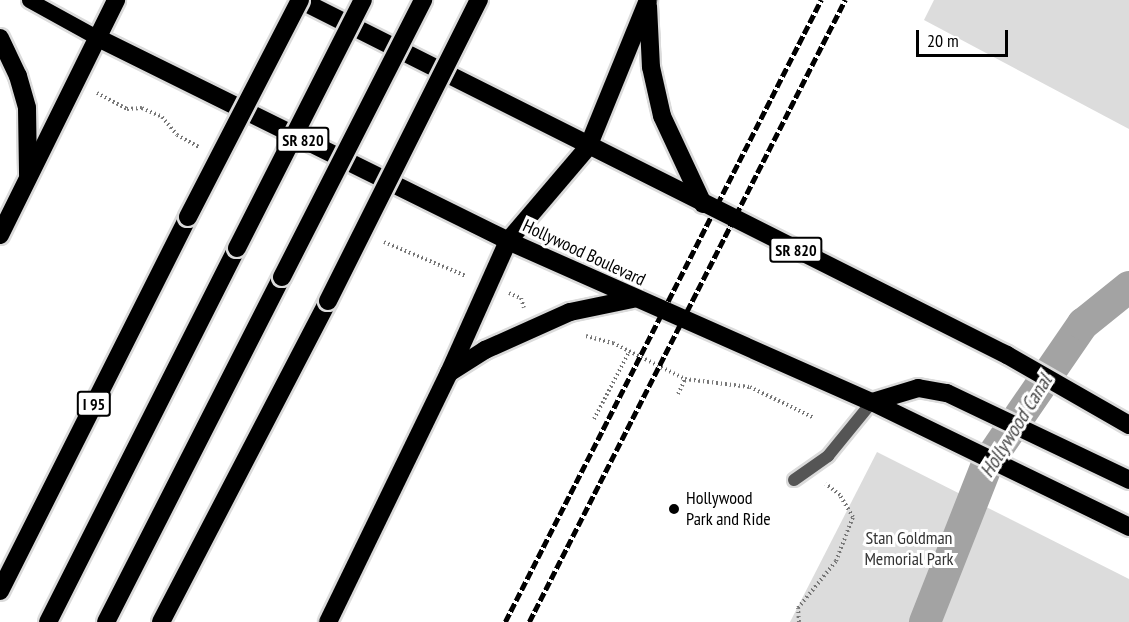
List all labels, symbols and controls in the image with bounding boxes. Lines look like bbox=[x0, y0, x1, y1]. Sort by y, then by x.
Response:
scale bar bbox=[919, 18, 1010, 56]
text: 20 m bbox=[927, 29, 959, 52]
road number: SR 820 bbox=[276, 127, 330, 153]
street label: Hollywood Boulevard bbox=[519, 215, 649, 291]
road number: SR 820 bbox=[769, 237, 823, 263]
water label: Hollywood Canal bbox=[975, 370, 1057, 482]
road number: I 95 bbox=[76, 391, 112, 417]
place label: Hollywood Park and Ride bbox=[686, 488, 771, 530]
marker: Hollywood Park and Ride bbox=[667, 502, 681, 516]
park label: Stan Goldman Memorial Park bbox=[864, 528, 954, 570]

